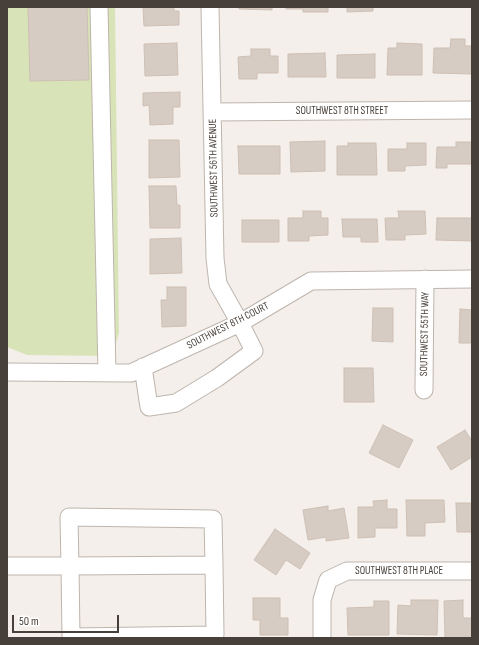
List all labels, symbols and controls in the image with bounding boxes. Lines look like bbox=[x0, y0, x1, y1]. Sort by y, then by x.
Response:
street label: SOUTHWEST 8TH STREET bbox=[296, 104, 388, 118]
street label: SOUTHWEST 56TH AVENUE bbox=[207, 119, 221, 217]
street label: SOUTHWEST 55TH WAY bbox=[418, 292, 432, 376]
street label: SOUTHWEST 8TH COURT bbox=[185, 300, 271, 352]
street label: SOUTHWEST 8TH PLACE bbox=[355, 564, 443, 578]
scale bar bbox=[14, 607, 121, 633]
text: 50 m bbox=[19, 614, 39, 629]

